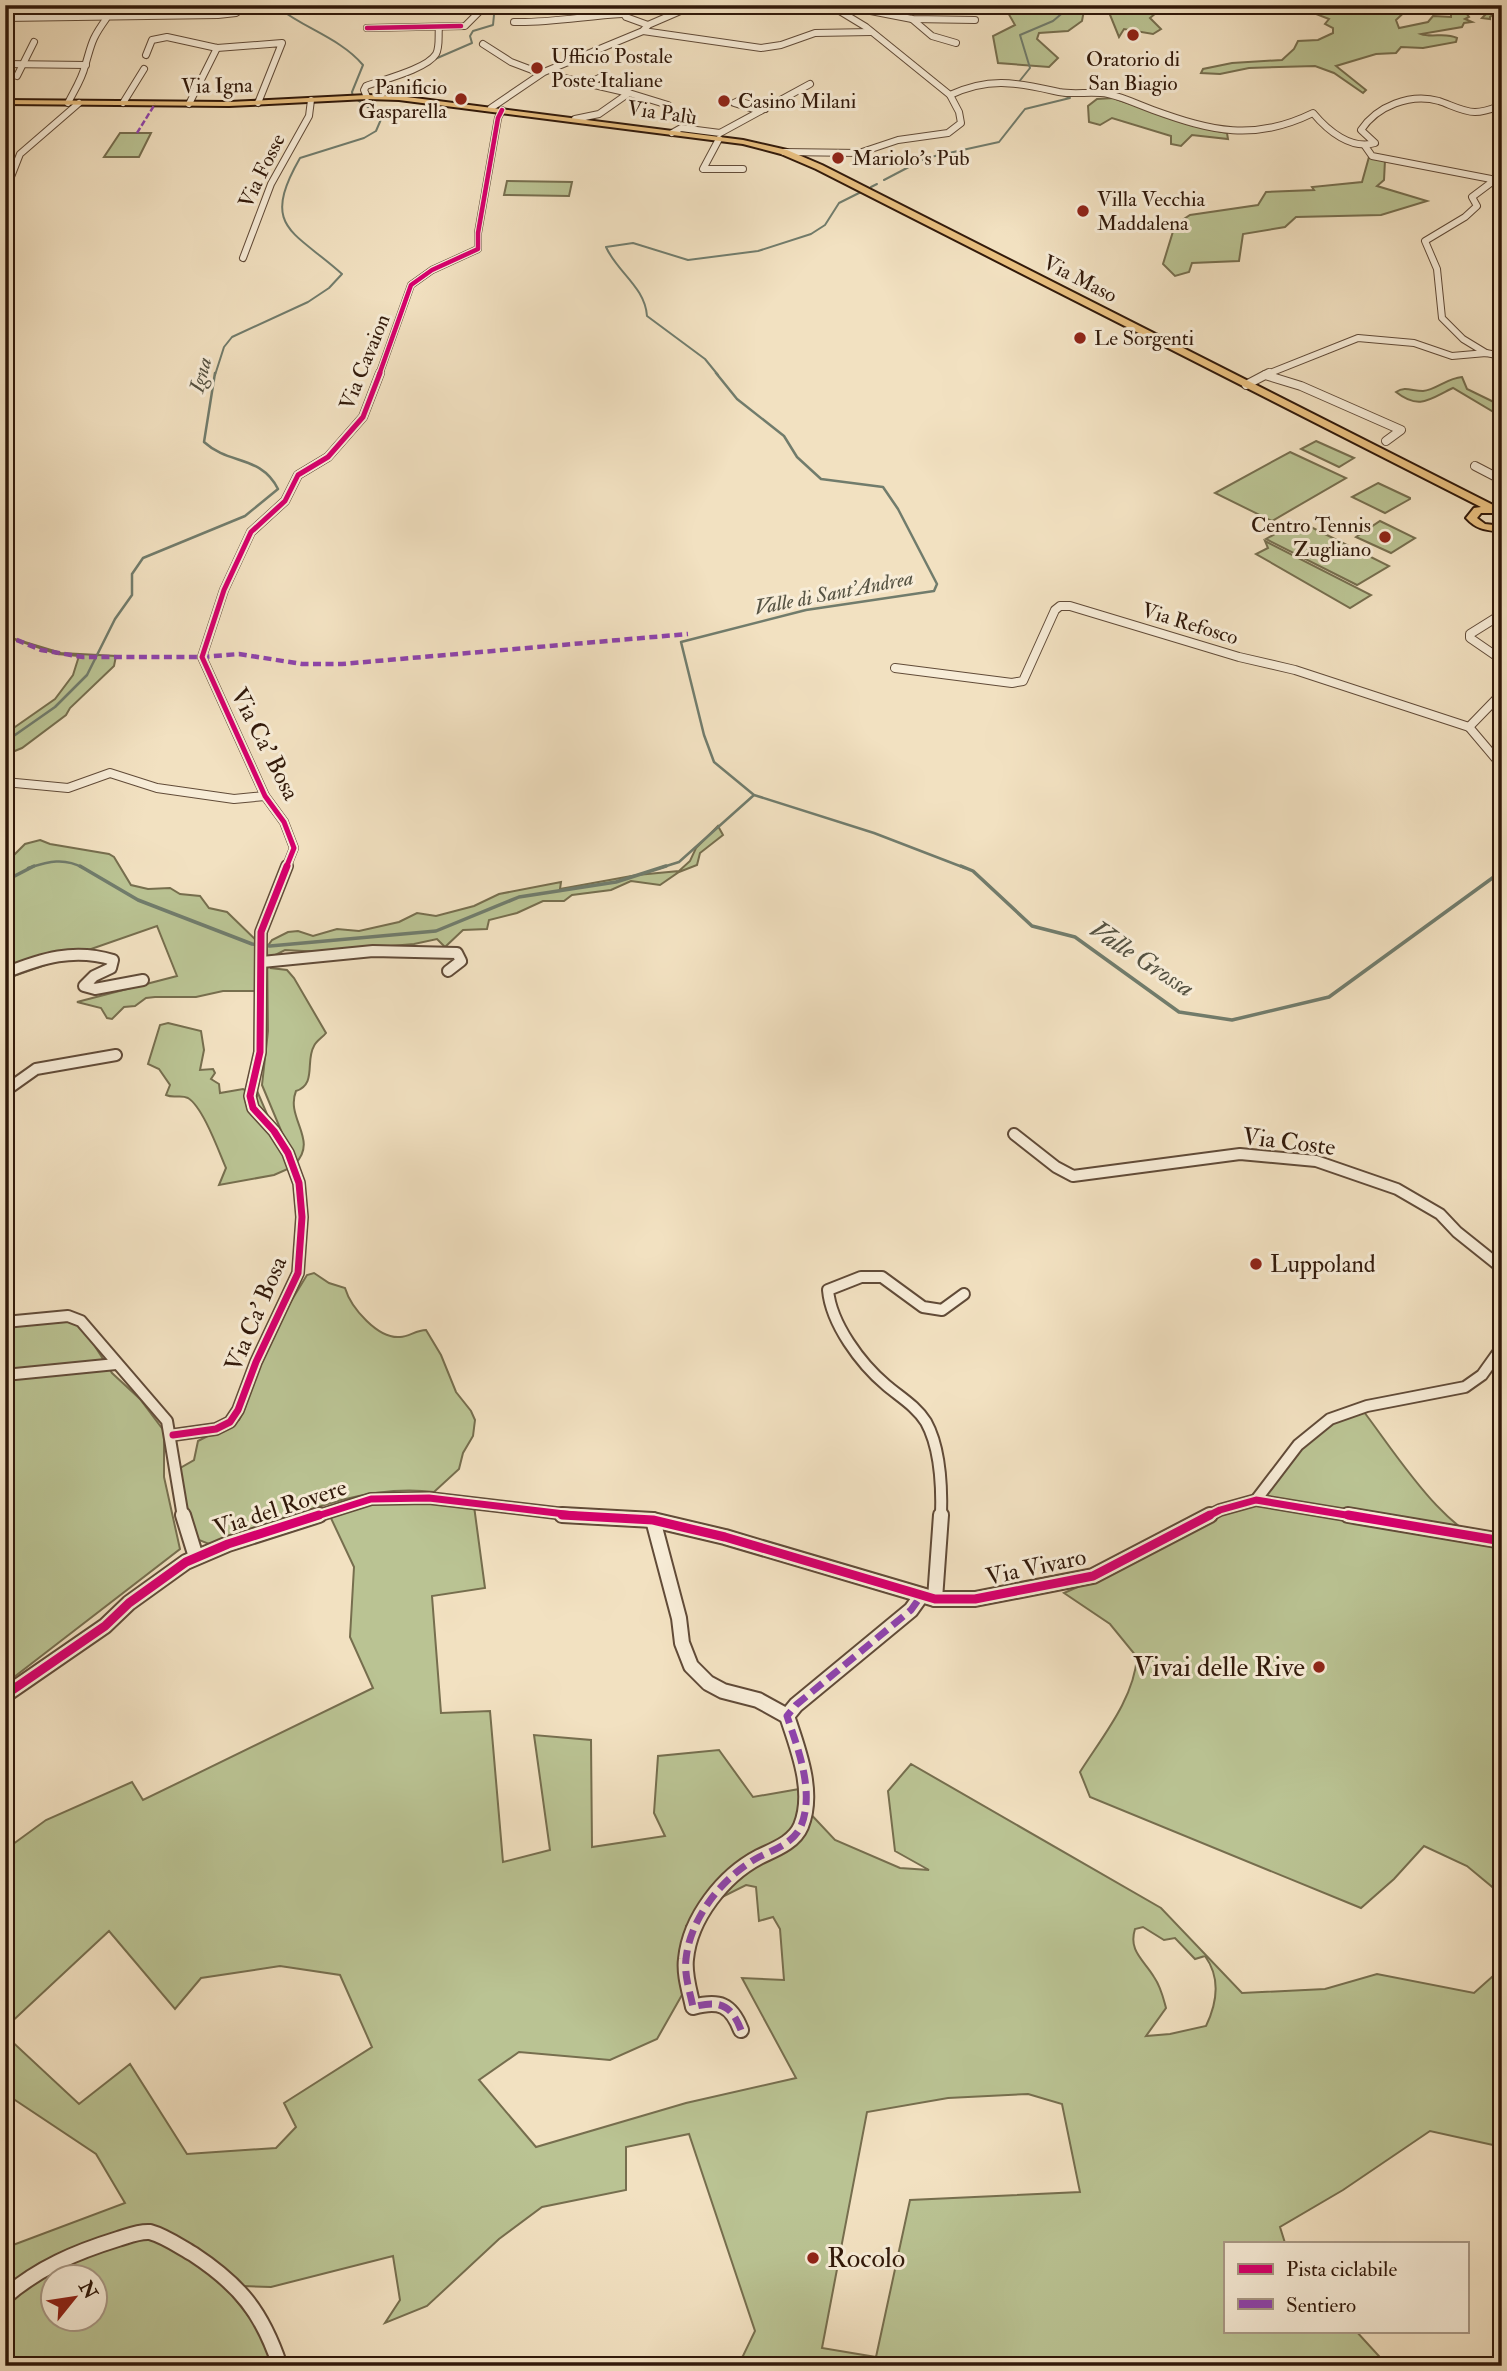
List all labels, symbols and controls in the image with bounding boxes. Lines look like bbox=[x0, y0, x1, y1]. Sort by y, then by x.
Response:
marker: Oratorio di San Biagio bbox=[1125, 27, 1141, 43]
place label: Ufficio Postale Poste Italiane bbox=[551, 43, 673, 94]
place label: Oratorio di San Biagio bbox=[1086, 46, 1180, 97]
marker: Ufficio Postale Poste Italiane bbox=[529, 60, 545, 76]
street label: Via Igna bbox=[181, 72, 253, 100]
place label: Panificio Gasparella bbox=[358, 74, 447, 125]
place label: Casino Milani bbox=[738, 88, 857, 115]
marker: Panificio Gasparella bbox=[453, 91, 469, 107]
marker: Casino Milani bbox=[716, 93, 732, 109]
street label: Via Palù bbox=[625, 95, 699, 131]
street label: Via Fosse bbox=[232, 129, 292, 213]
place label: Mariolo's Pub bbox=[852, 145, 970, 172]
marker: Mariolo's Pub bbox=[830, 150, 846, 166]
place label: Villa Vecchia Maddalena bbox=[1097, 186, 1206, 237]
marker: Villa Vecchia Maddalena bbox=[1075, 203, 1091, 219]
street label: Via Maso bbox=[1038, 249, 1122, 309]
street label: Via Cavaion bbox=[334, 310, 397, 414]
place label: Le Sorgenti bbox=[1094, 325, 1195, 352]
marker: Le Sorgenti bbox=[1072, 330, 1088, 346]
water label: Igna bbox=[183, 354, 218, 396]
place label: Centro Tennis Zugliano bbox=[1251, 512, 1371, 563]
marker: Centro Tennis Zugliano bbox=[1377, 529, 1393, 545]
water label: Valle di Sant'Andrea bbox=[752, 564, 916, 622]
street label: Via Refosco bbox=[1138, 597, 1242, 651]
street label: Via Ca' Bosa bbox=[223, 683, 307, 806]
water label: Valle Grossa bbox=[1084, 913, 1200, 1005]
street label: Via Coste bbox=[1241, 1121, 1337, 1163]
place label: Luppoland bbox=[1270, 1249, 1376, 1280]
street label: Via Ca' Bosa bbox=[218, 1251, 295, 1376]
marker: Luppoland bbox=[1248, 1256, 1264, 1272]
street label: Via del Rovere bbox=[209, 1472, 351, 1544]
street label: Via Vivaro bbox=[983, 1541, 1089, 1593]
place label: Vivai delle Rive bbox=[1133, 1650, 1305, 1685]
marker: Vivai delle Rive bbox=[1311, 1659, 1327, 1675]
place label: Rocolo bbox=[827, 2241, 905, 2276]
legend bbox=[1224, 2242, 1468, 2332]
marker: Rocolo bbox=[805, 2250, 821, 2266]
text: Pista ciclabile bbox=[1286, 2256, 1397, 2283]
north arrow bbox=[38, 2262, 108, 2332]
text: N bbox=[73, 2276, 103, 2304]
text: Sentiero bbox=[1286, 2292, 1356, 2319]

